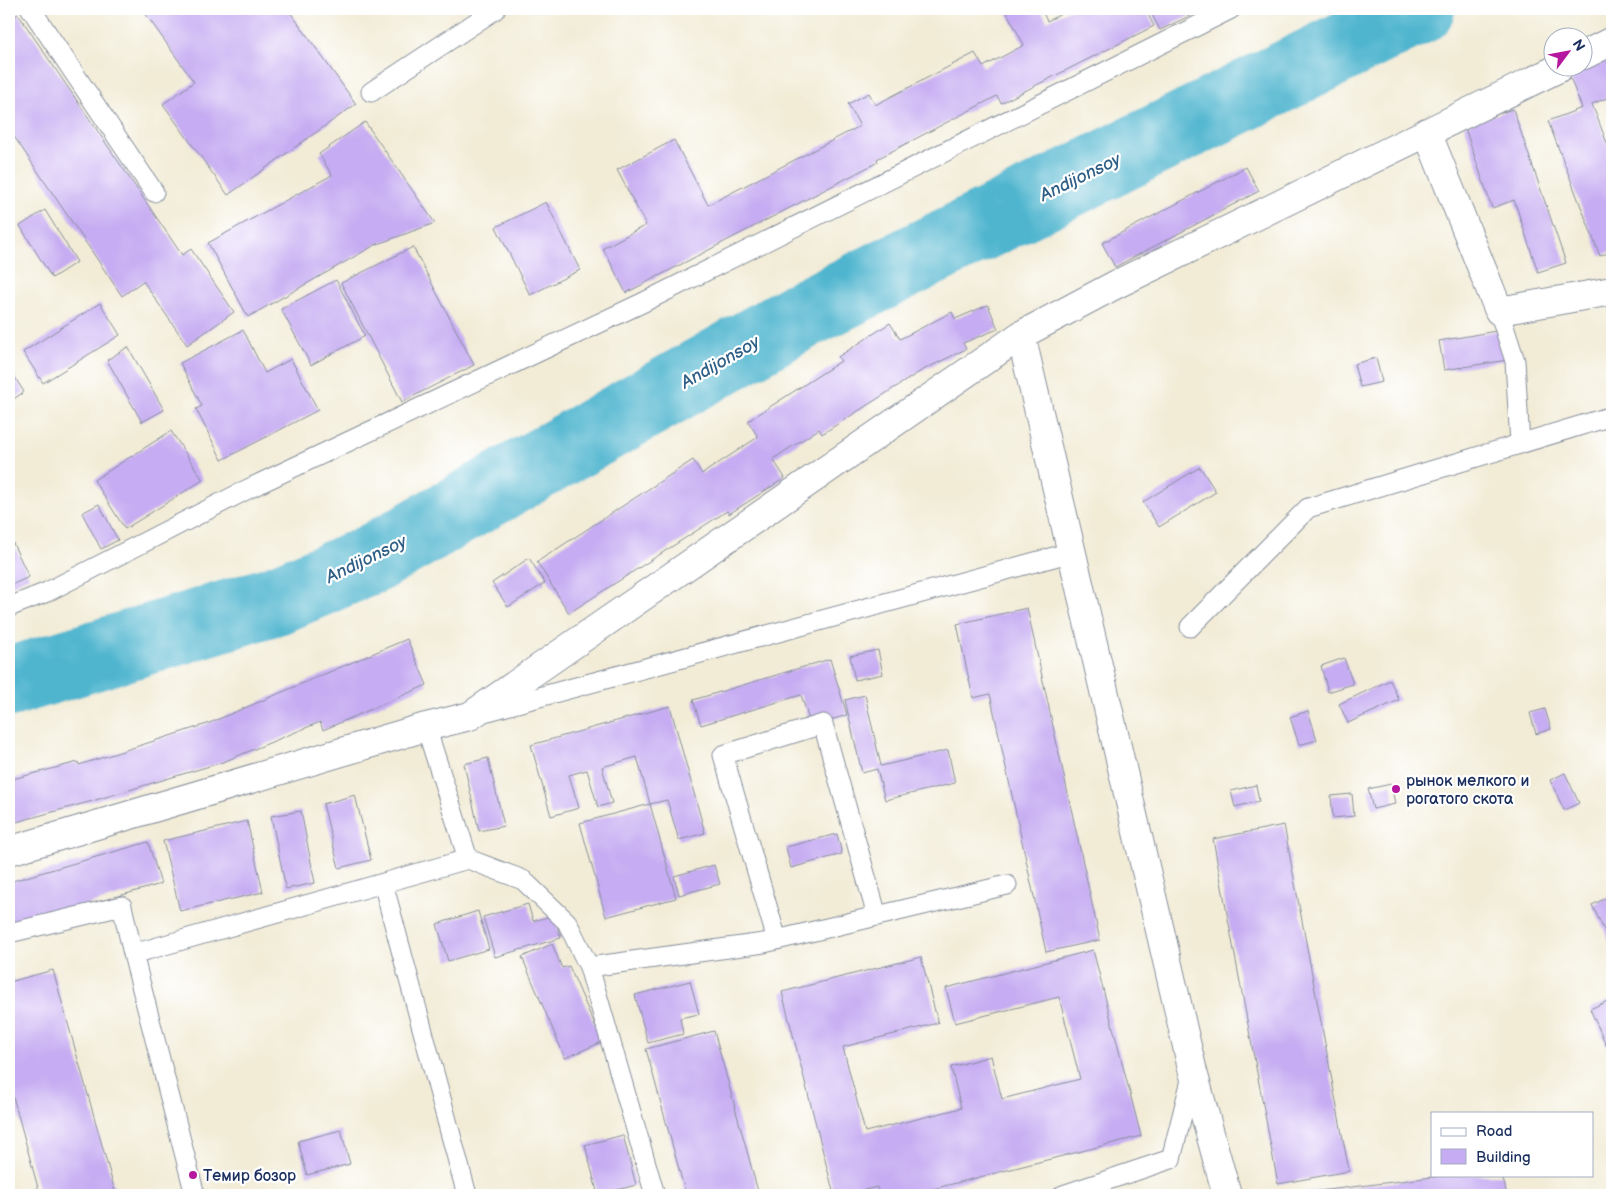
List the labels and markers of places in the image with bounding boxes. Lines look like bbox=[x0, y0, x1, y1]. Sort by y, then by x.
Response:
place label: рынок мелкого и рогатого скота bbox=[1406, 772, 1529, 809]
marker: рынок мелкого и рогатого скота bbox=[1390, 783, 1402, 795]
place label: Темир бозор bbox=[203, 1167, 296, 1186]
marker: Темир бозор bbox=[187, 1169, 199, 1181]

